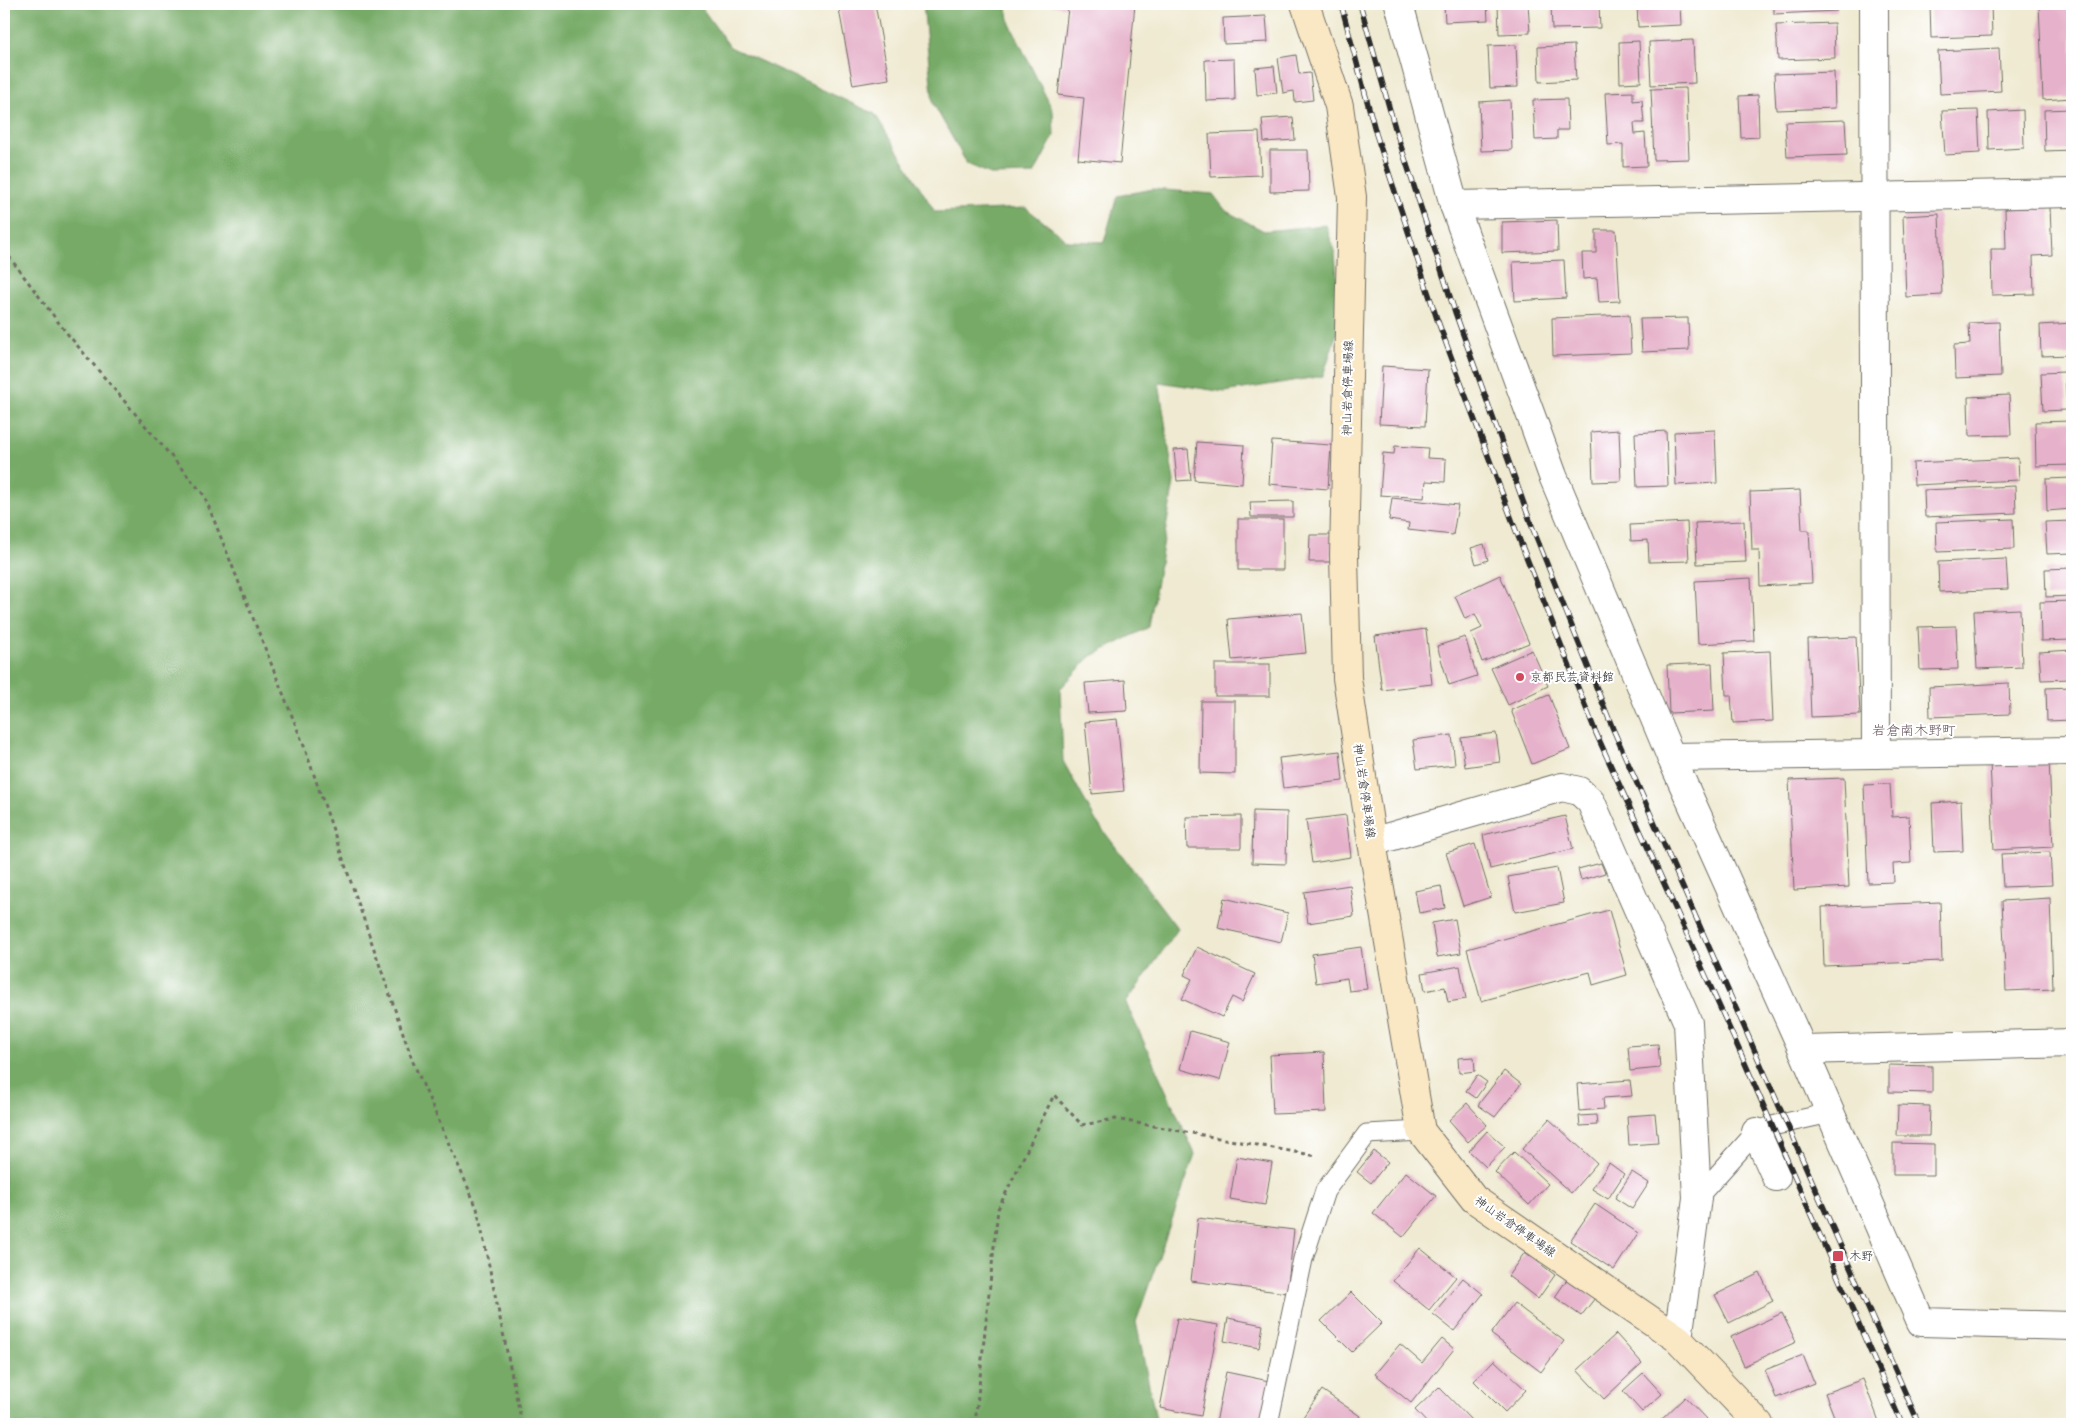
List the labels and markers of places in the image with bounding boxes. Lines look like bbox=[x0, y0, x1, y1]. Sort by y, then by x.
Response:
place label: 京都民芸資料館 bbox=[1530, 668, 1614, 687]
marker: 京都民芸資料館 bbox=[1514, 671, 1526, 683]
place label: 木野 bbox=[1849, 1247, 1873, 1266]
marker: 木野 bbox=[1831, 1249, 1845, 1263]

